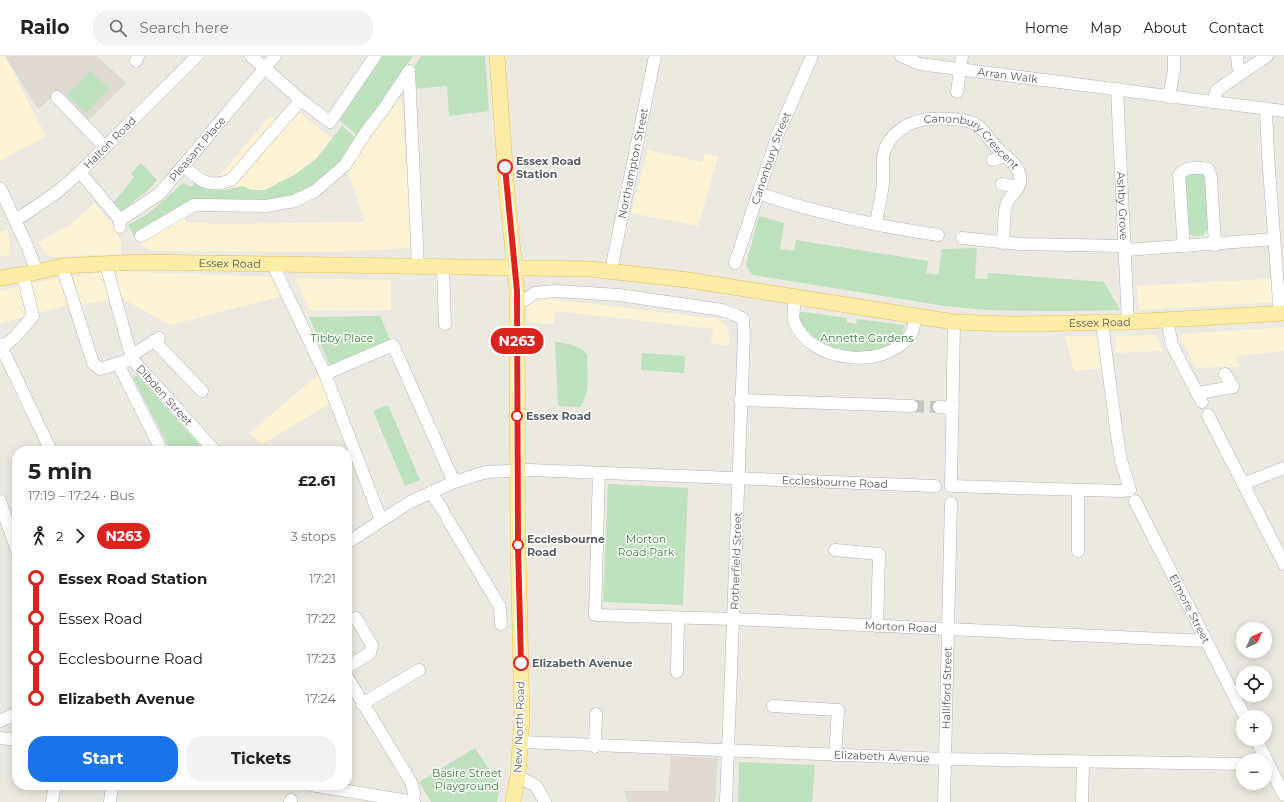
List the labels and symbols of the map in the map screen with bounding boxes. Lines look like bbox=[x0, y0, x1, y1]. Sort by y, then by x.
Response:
street label: Arran Walk bbox=[977, 64, 1039, 86]
street label: Northampton Street bbox=[615, 106, 651, 220]
street label: Canonbury Street bbox=[748, 109, 794, 206]
street label: Canonbury Crescent bbox=[923, 111, 1023, 172]
street label: Halton Road bbox=[80, 113, 139, 172]
street label: Pleasant Place bbox=[166, 113, 229, 184]
place label: Essex Road Station bbox=[516, 154, 581, 181]
marker: Essex Road Station bbox=[497, 159, 513, 175]
street label: Ashby Grove bbox=[1114, 171, 1131, 241]
street label: Essex Road bbox=[199, 256, 261, 271]
street label: Essex Road bbox=[1069, 315, 1131, 330]
line badge: N263 bbox=[489, 328, 545, 354]
park label: Tibby Place bbox=[311, 331, 374, 345]
park label: Annette Gardens bbox=[820, 331, 914, 345]
street label: Dibden Street bbox=[133, 362, 196, 429]
place label: Essex Road bbox=[526, 409, 591, 423]
marker: Essex Road bbox=[511, 410, 523, 422]
street label: Ecclesbourne Road bbox=[781, 473, 888, 491]
street label: Rotherfield Street bbox=[727, 511, 745, 610]
place label: Ecclesbourne Road bbox=[527, 532, 605, 559]
park label: Morton Road Park bbox=[618, 532, 675, 559]
marker: Ecclesbourne Road bbox=[512, 539, 524, 551]
street label: Elmore Street bbox=[1166, 572, 1214, 646]
street label: Morton Road bbox=[864, 618, 937, 635]
north arrow bbox=[1236, 622, 1272, 658]
street label: Halliford Street bbox=[939, 646, 955, 730]
marker: Elizabeth Avenue bbox=[513, 655, 529, 671]
place label: Elizabeth Avenue bbox=[532, 656, 632, 670]
street label: New North Road bbox=[510, 681, 528, 773]
street label: Elizabeth Avenue bbox=[834, 748, 930, 765]
park label: Basire Street Playground bbox=[432, 766, 503, 793]

